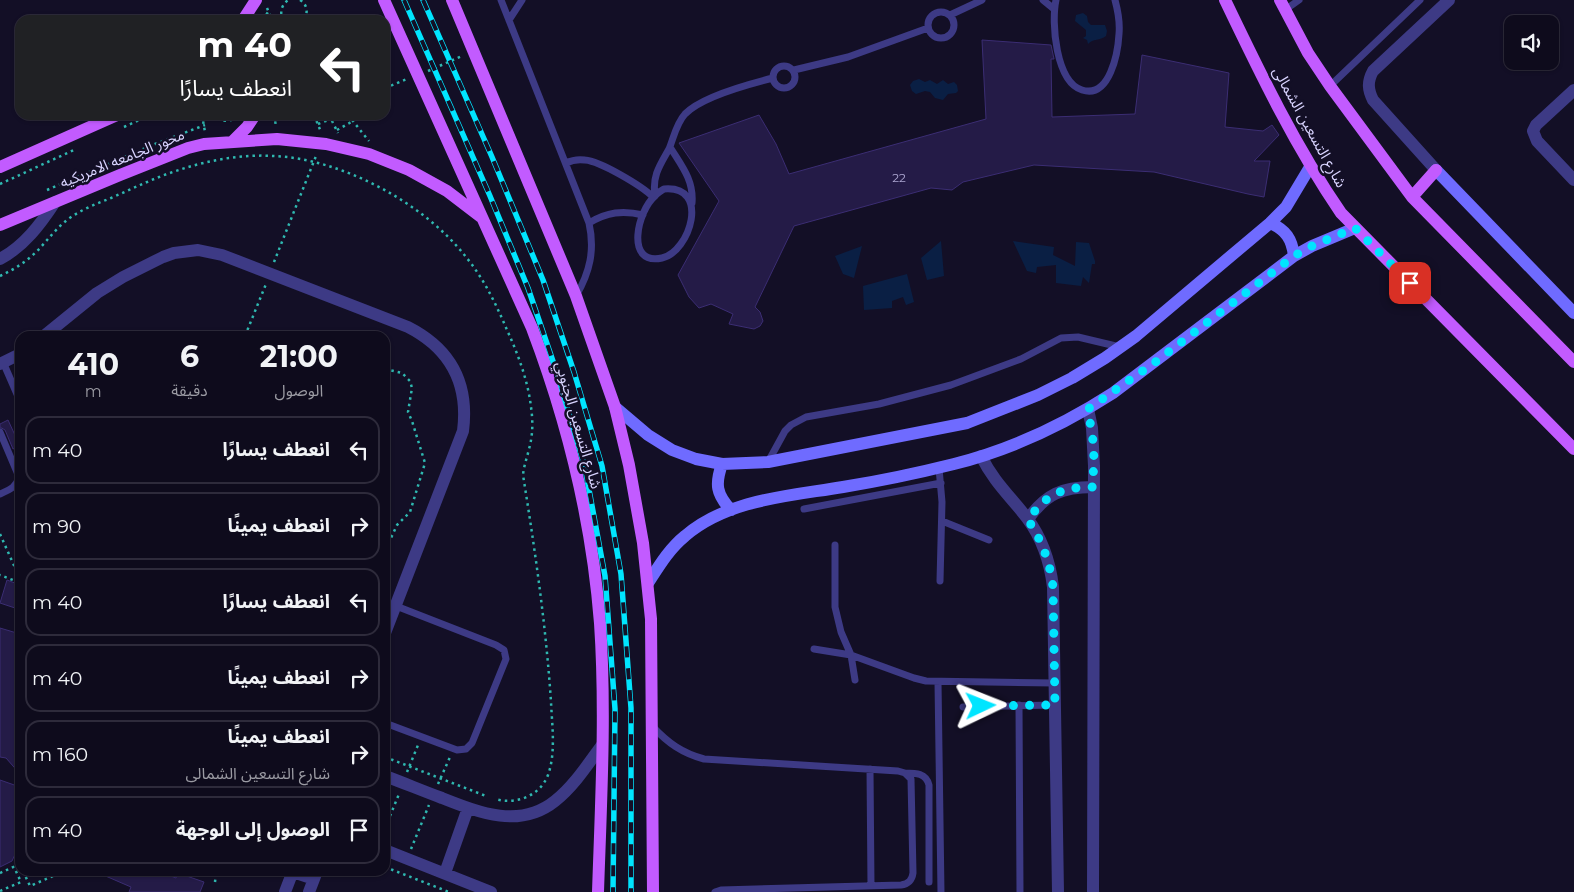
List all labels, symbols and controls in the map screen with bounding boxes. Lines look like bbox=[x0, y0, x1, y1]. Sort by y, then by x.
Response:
map controls bbox=[1504, 15, 1559, 70]
button: sound bbox=[1504, 15, 1559, 70]
text: 40 m bbox=[197, 23, 292, 66]
icon: left bbox=[310, 35, 375, 100]
street label: شارع التسعين الشمالى bbox=[1266, 63, 1351, 193]
text: انعطف يسارًا bbox=[179, 75, 292, 102]
street label: محور الجامعه الامريكيه bbox=[57, 124, 187, 192]
house number: 22 bbox=[892, 170, 906, 185]
pin bbox=[1389, 262, 1431, 304]
icon: arrive bbox=[1396, 269, 1424, 297]
text: 6 bbox=[180, 338, 199, 375]
text: 21:00 bbox=[260, 338, 338, 375]
text: 410 bbox=[67, 346, 119, 383]
street label: شارع التسعين الجنوبي bbox=[549, 359, 606, 492]
text: دقيقة bbox=[171, 381, 208, 400]
text: الوصول bbox=[275, 381, 323, 400]
text: m bbox=[85, 382, 102, 401]
icon: left bbox=[345, 436, 373, 464]
text: انعطف يسارًا bbox=[223, 438, 330, 461]
text: 40 m bbox=[32, 439, 82, 462]
icon: right bbox=[345, 512, 373, 540]
text: انعطف يمينًا bbox=[227, 514, 330, 537]
text: 90 m bbox=[32, 515, 81, 538]
icon: left bbox=[345, 588, 373, 616]
text: انعطف يسارًا bbox=[223, 590, 330, 613]
text: 40 m bbox=[32, 591, 82, 614]
icon: right bbox=[345, 664, 373, 692]
text: انعطف يمينًا bbox=[227, 666, 330, 689]
text: 40 m bbox=[32, 667, 82, 690]
position arrow bbox=[954, 679, 1006, 731]
text: انعطف يمينًا bbox=[227, 725, 330, 748]
icon: right bbox=[345, 740, 373, 768]
text: 160 m bbox=[32, 743, 88, 766]
text: شارع التسعين الشمالى bbox=[186, 764, 330, 783]
icon: arrive bbox=[345, 816, 373, 844]
text: الوصول إلى الوجهة bbox=[176, 818, 330, 841]
text: 40 m bbox=[32, 819, 82, 842]

